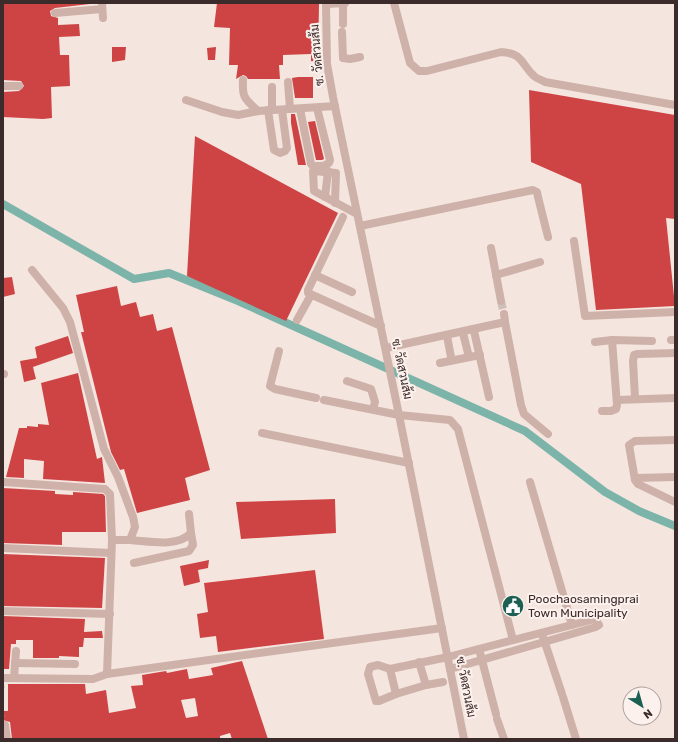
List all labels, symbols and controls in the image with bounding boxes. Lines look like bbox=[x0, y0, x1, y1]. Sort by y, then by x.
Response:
street label: ซ. วัดสวนส้ม bbox=[307, 24, 327, 86]
street label: ซ. วัดสวนส้ม bbox=[389, 337, 415, 401]
place label: Poochaosamingprai Town Municipality bbox=[528, 592, 639, 620]
public building icon: Poochaosamingprai Town Municipality bbox=[500, 593, 526, 619]
street label: ซ. วัดสวนส้ม bbox=[453, 655, 479, 719]
north arrow bbox=[622, 686, 662, 726]
text: N bbox=[641, 706, 655, 721]

